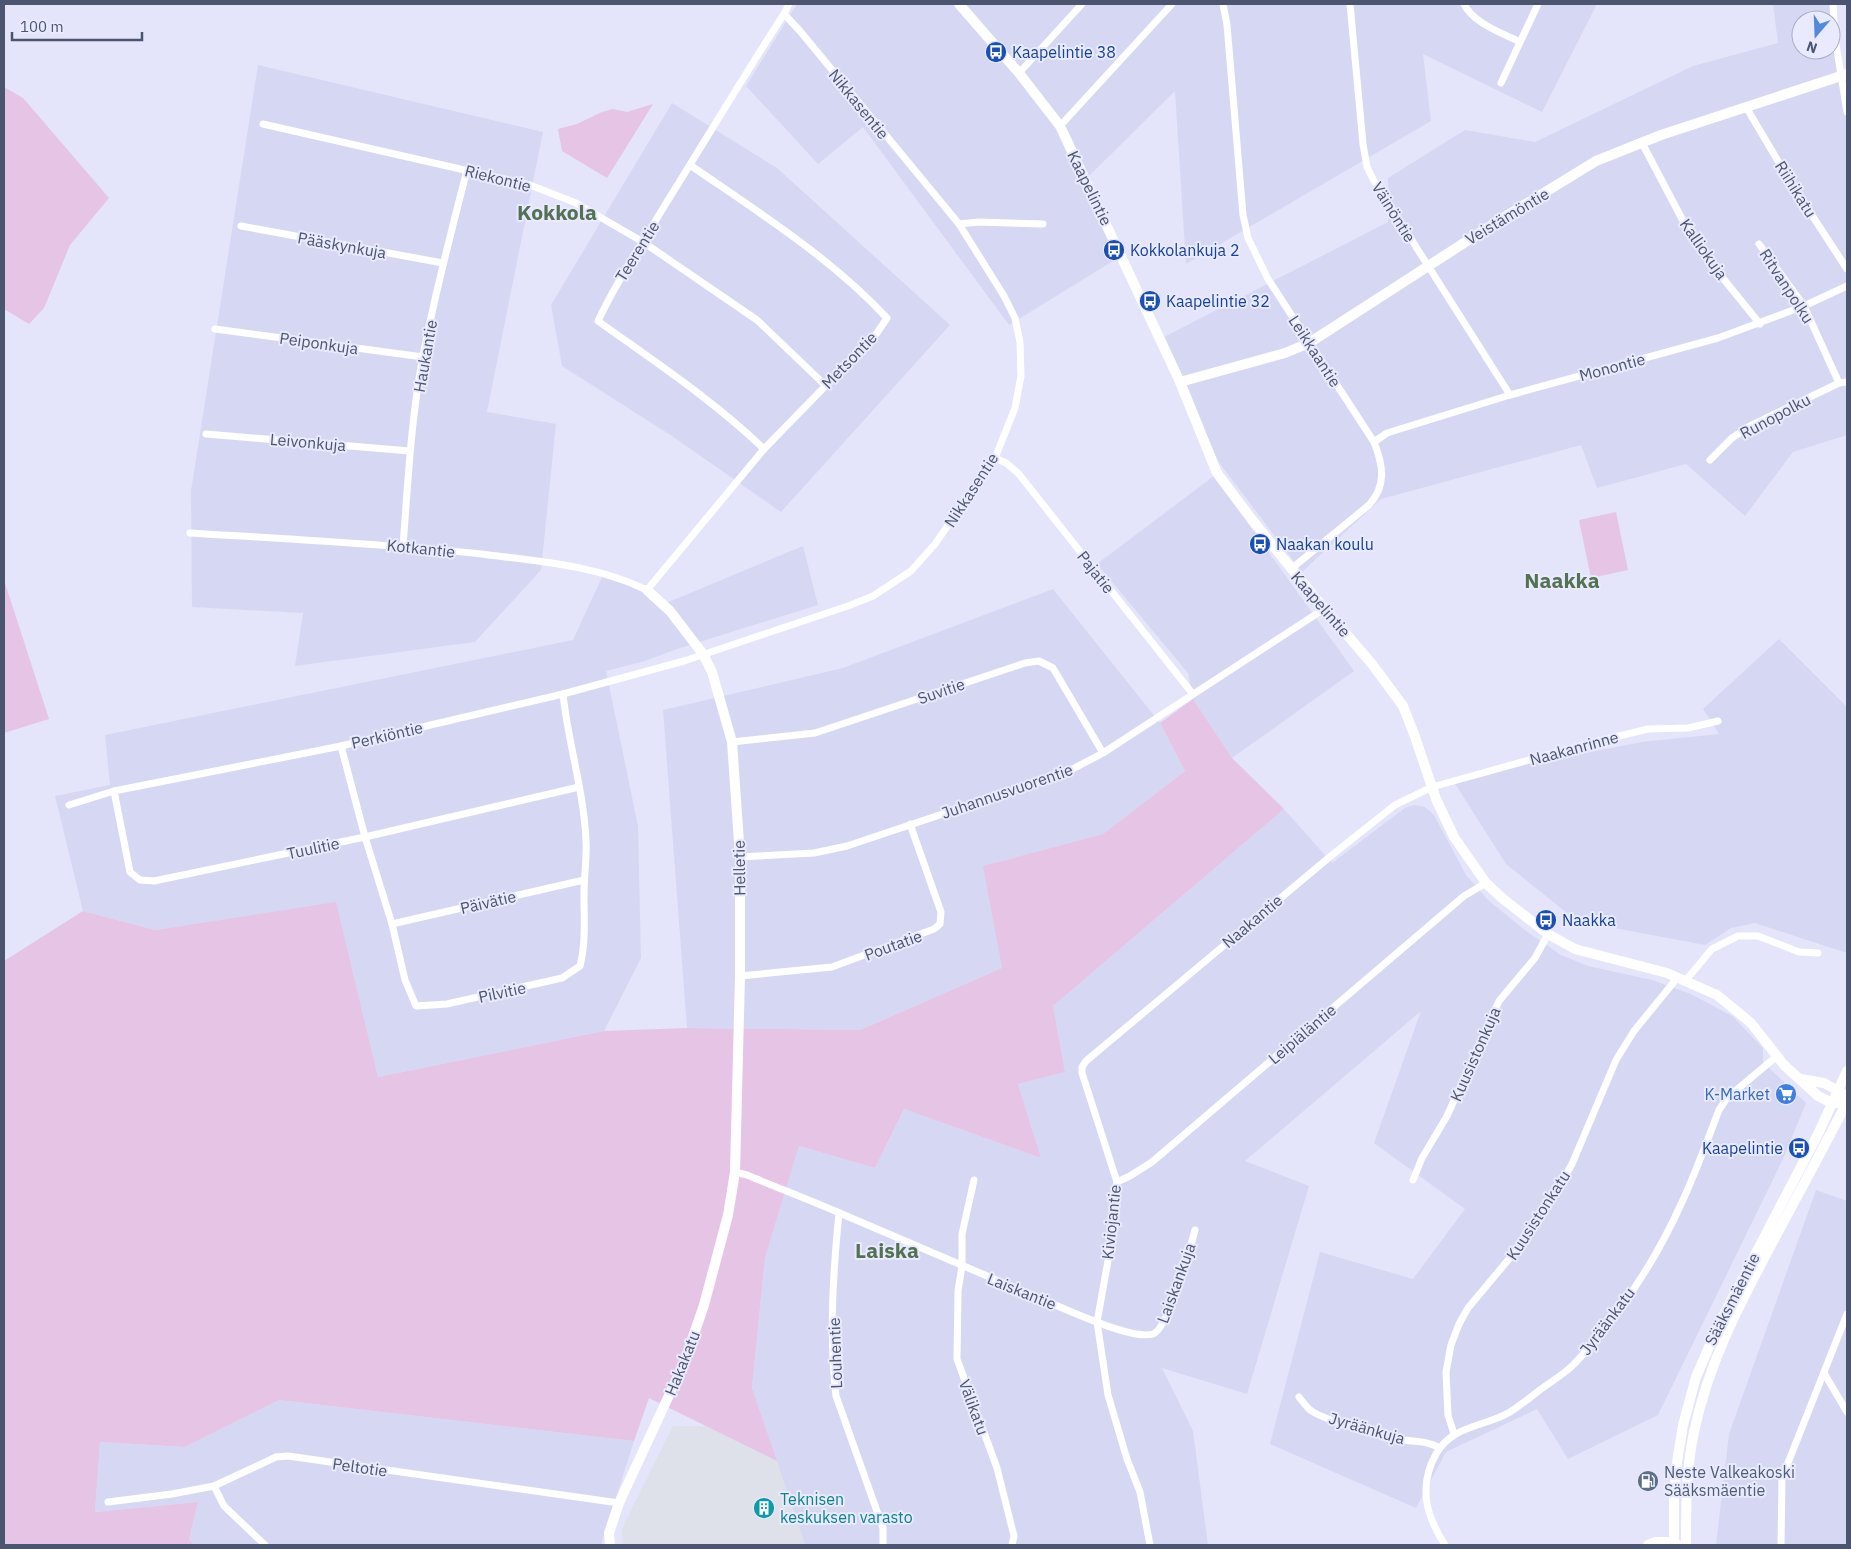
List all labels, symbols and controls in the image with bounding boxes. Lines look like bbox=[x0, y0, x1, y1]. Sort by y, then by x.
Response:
scale bar bbox=[12, 10, 142, 42]
north arrow bbox=[1791, 10, 1841, 60]
text: 100 m bbox=[20, 17, 64, 36]
text: N bbox=[1804, 37, 1819, 57]
bus stop icon: Kaapelintie 38 bbox=[984, 40, 1008, 64]
place label: Kaapelintie 38 bbox=[1012, 42, 1116, 62]
street label: Nikkasentie bbox=[825, 65, 894, 143]
street label: Kaapelintie bbox=[1063, 147, 1117, 229]
street label: Riihikatu bbox=[1771, 157, 1821, 221]
street label: Riekontie bbox=[463, 160, 533, 196]
street label: Väinöntie bbox=[1368, 178, 1420, 246]
street label: Veistämöntie bbox=[1461, 183, 1553, 249]
district label: Kokkola bbox=[517, 198, 597, 226]
street label: Kalliokuja bbox=[1676, 215, 1733, 284]
street label: Teerentie bbox=[611, 217, 664, 285]
street label: Pääskynkuja bbox=[296, 227, 388, 263]
bus stop icon: Kokkolankuja 2 bbox=[1102, 238, 1126, 262]
place label: Kokkolankuja 2 bbox=[1130, 240, 1240, 260]
street label: Ritvanpolku bbox=[1755, 245, 1819, 327]
bus stop icon: Kaapelintie 32 bbox=[1138, 289, 1162, 313]
place label: Kaapelintie 32 bbox=[1166, 291, 1270, 311]
street label: Leikkaantie bbox=[1284, 311, 1346, 391]
street label: Haukantie bbox=[409, 318, 441, 394]
street label: Metsontie bbox=[817, 327, 881, 393]
street label: Peiponkuja bbox=[278, 328, 360, 358]
street label: Monontie bbox=[1577, 349, 1647, 385]
street label: Runopolku bbox=[1736, 389, 1814, 443]
street label: Leivonkuja bbox=[269, 429, 347, 455]
street label: Nikkasentie bbox=[940, 449, 1003, 531]
bus stop icon: Naakan koulu bbox=[1248, 532, 1272, 556]
street label: Kotkantie bbox=[386, 534, 456, 562]
place label: Naakan koulu bbox=[1276, 534, 1374, 554]
street label: Pajatie bbox=[1073, 547, 1119, 598]
district label: Naakka bbox=[1524, 566, 1600, 594]
street label: Kaapelintie bbox=[1287, 567, 1355, 641]
street label: Suvitie bbox=[915, 674, 967, 708]
street label: Perkiöntie bbox=[349, 717, 425, 753]
street label: Naakanrinne bbox=[1527, 726, 1621, 769]
street label: Juhannusvuorentie bbox=[939, 759, 1076, 823]
street label: Tuulitie bbox=[285, 833, 341, 863]
street label: Helletie bbox=[729, 840, 749, 896]
street label: Päivätie bbox=[458, 886, 518, 918]
street label: Naakantie bbox=[1218, 890, 1286, 952]
bus stop icon: Naakka bbox=[1534, 908, 1558, 932]
place label: Naakka bbox=[1562, 910, 1616, 930]
street label: Poutatie bbox=[861, 925, 925, 965]
street label: Pilvitie bbox=[476, 977, 528, 1007]
street label: Leipiäläntie bbox=[1264, 1000, 1340, 1068]
street label: Kuusistonkuja bbox=[1445, 1003, 1505, 1104]
supermarket icon: K-Market bbox=[1774, 1082, 1798, 1106]
place label: K-Market bbox=[1704, 1084, 1770, 1104]
bus stop icon: Kaapelintie bbox=[1787, 1136, 1811, 1160]
place label: Kaapelintie bbox=[1702, 1138, 1783, 1158]
street label: Kuusistonkatu bbox=[1502, 1166, 1574, 1264]
street label: Kiviojantie bbox=[1097, 1183, 1125, 1260]
district label: Laiska bbox=[855, 1236, 919, 1264]
street label: Laiskankuja bbox=[1152, 1240, 1200, 1326]
street label: Sääksmäentie bbox=[1700, 1249, 1764, 1349]
street label: Laiskantie bbox=[985, 1268, 1060, 1314]
street label: Jyräänkatu bbox=[1575, 1283, 1639, 1359]
street label: Louhentie bbox=[824, 1317, 846, 1389]
street label: Hakakatu bbox=[660, 1328, 704, 1398]
street label: Välikatu bbox=[955, 1376, 993, 1438]
street label: Jyräänkuja bbox=[1327, 1408, 1408, 1448]
street label: Peltotie bbox=[331, 1453, 389, 1481]
place label: Neste Valkeakoski Sääksmäentie bbox=[1664, 1462, 1795, 1500]
fuel station icon: Neste Valkeakoski Sääksmäentie bbox=[1636, 1469, 1660, 1493]
place label: Teknisen keskuksen varasto bbox=[780, 1489, 913, 1527]
building icon: Teknisen keskuksen varasto bbox=[752, 1496, 776, 1520]

